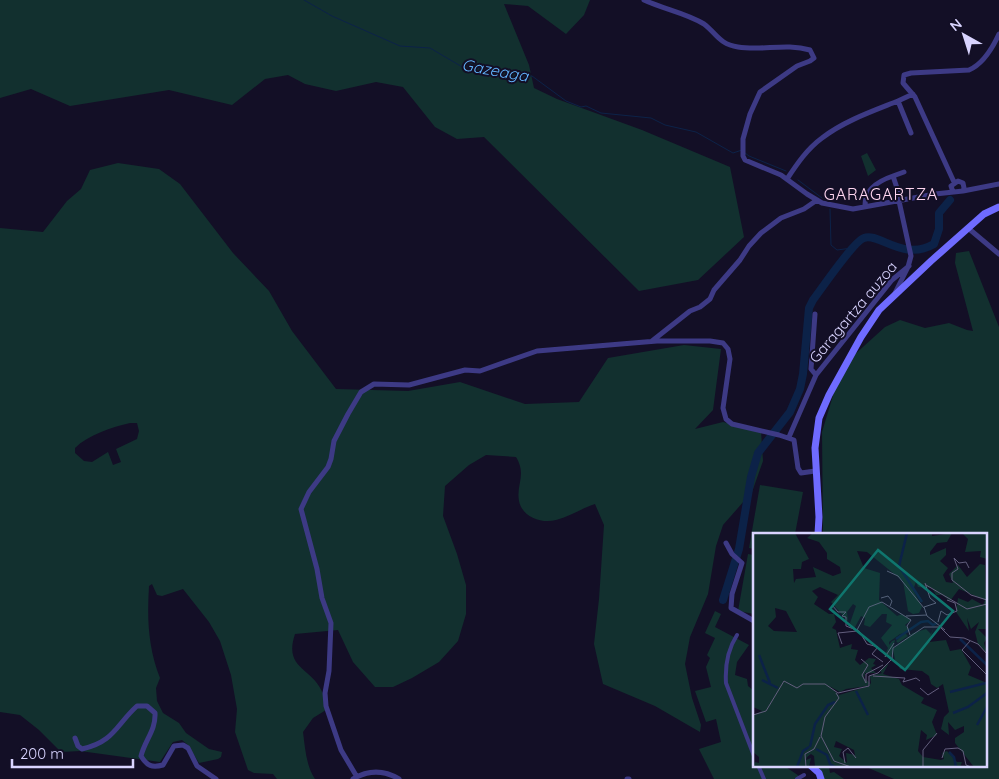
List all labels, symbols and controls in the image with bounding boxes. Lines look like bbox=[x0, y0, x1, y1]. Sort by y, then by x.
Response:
north arrow bbox=[939, 10, 989, 60]
text: N bbox=[946, 15, 965, 35]
water label: Gazeaga bbox=[460, 54, 531, 86]
district label: GARAGARTZA bbox=[824, 184, 938, 204]
street label: Garagartza auzoa bbox=[805, 257, 901, 367]
inset map bbox=[753, 533, 986, 766]
scale bar bbox=[12, 736, 134, 768]
text: 200 m bbox=[20, 744, 64, 763]

